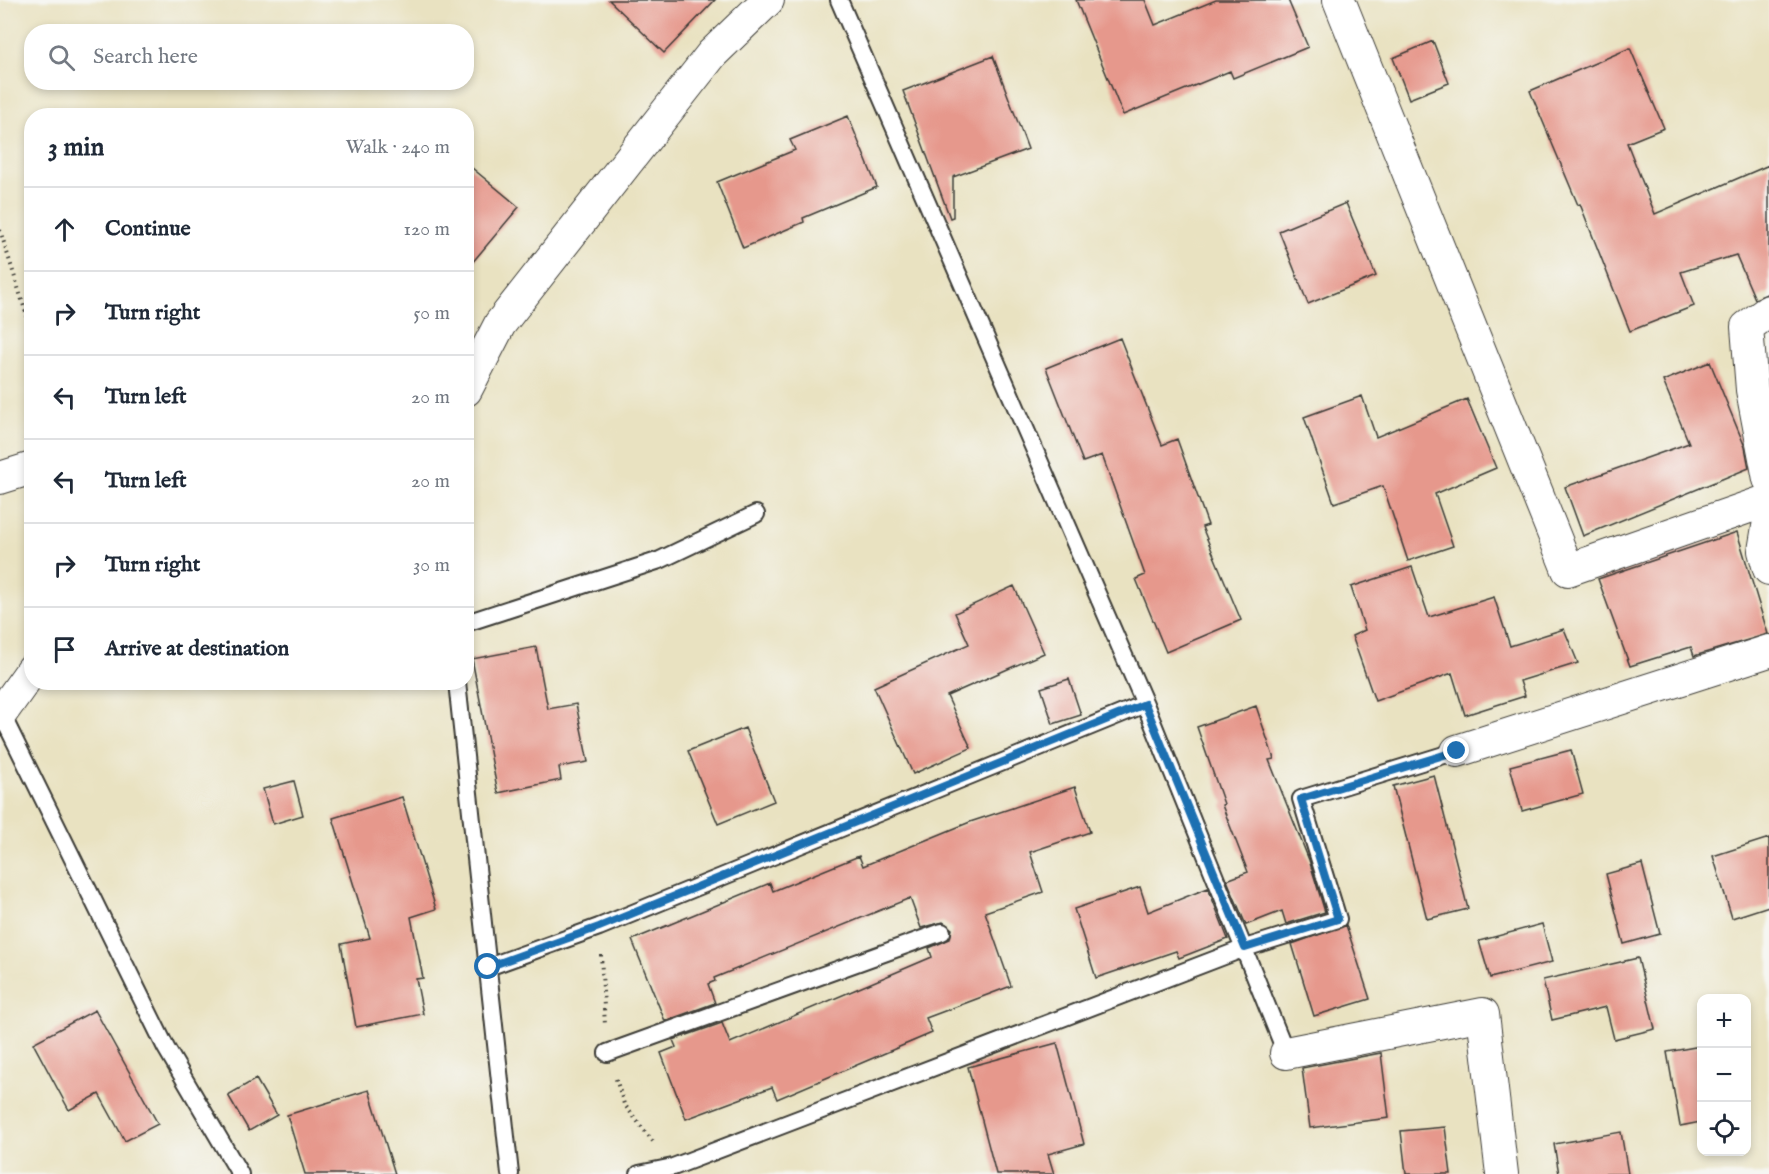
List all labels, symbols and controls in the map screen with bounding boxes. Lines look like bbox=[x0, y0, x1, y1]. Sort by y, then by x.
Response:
search box bbox=[24, 24, 474, 90]
icon: search bbox=[45, 41, 78, 74]
text: Search here bbox=[93, 43, 198, 71]
text: 3 min bbox=[48, 131, 104, 164]
text: Walk · 240 m bbox=[345, 135, 450, 160]
icon: ahead bbox=[48, 213, 81, 246]
text: Continue bbox=[105, 215, 191, 243]
text: 120 m bbox=[404, 217, 450, 242]
icon: right bbox=[48, 297, 81, 330]
text: Turn right bbox=[105, 299, 200, 327]
text: 50 m bbox=[413, 301, 450, 326]
icon: left bbox=[48, 381, 81, 414]
text: Turn left bbox=[105, 383, 187, 411]
text: 20 m bbox=[411, 385, 450, 410]
icon: left bbox=[48, 465, 81, 498]
text: Turn left bbox=[105, 467, 187, 495]
text: 20 m bbox=[411, 469, 450, 494]
icon: right bbox=[48, 549, 81, 582]
text: Turn right bbox=[105, 551, 200, 579]
text: 30 m bbox=[413, 553, 450, 578]
icon: arrive bbox=[48, 633, 81, 666]
text: Arrive at destination bbox=[105, 635, 289, 663]
route end bbox=[1443, 737, 1469, 763]
route start bbox=[474, 953, 500, 979]
map controls bbox=[1697, 994, 1751, 1156]
button: + bbox=[1697, 994, 1751, 1048]
button: − bbox=[1697, 1048, 1751, 1102]
button: locate bbox=[1697, 1102, 1751, 1156]

